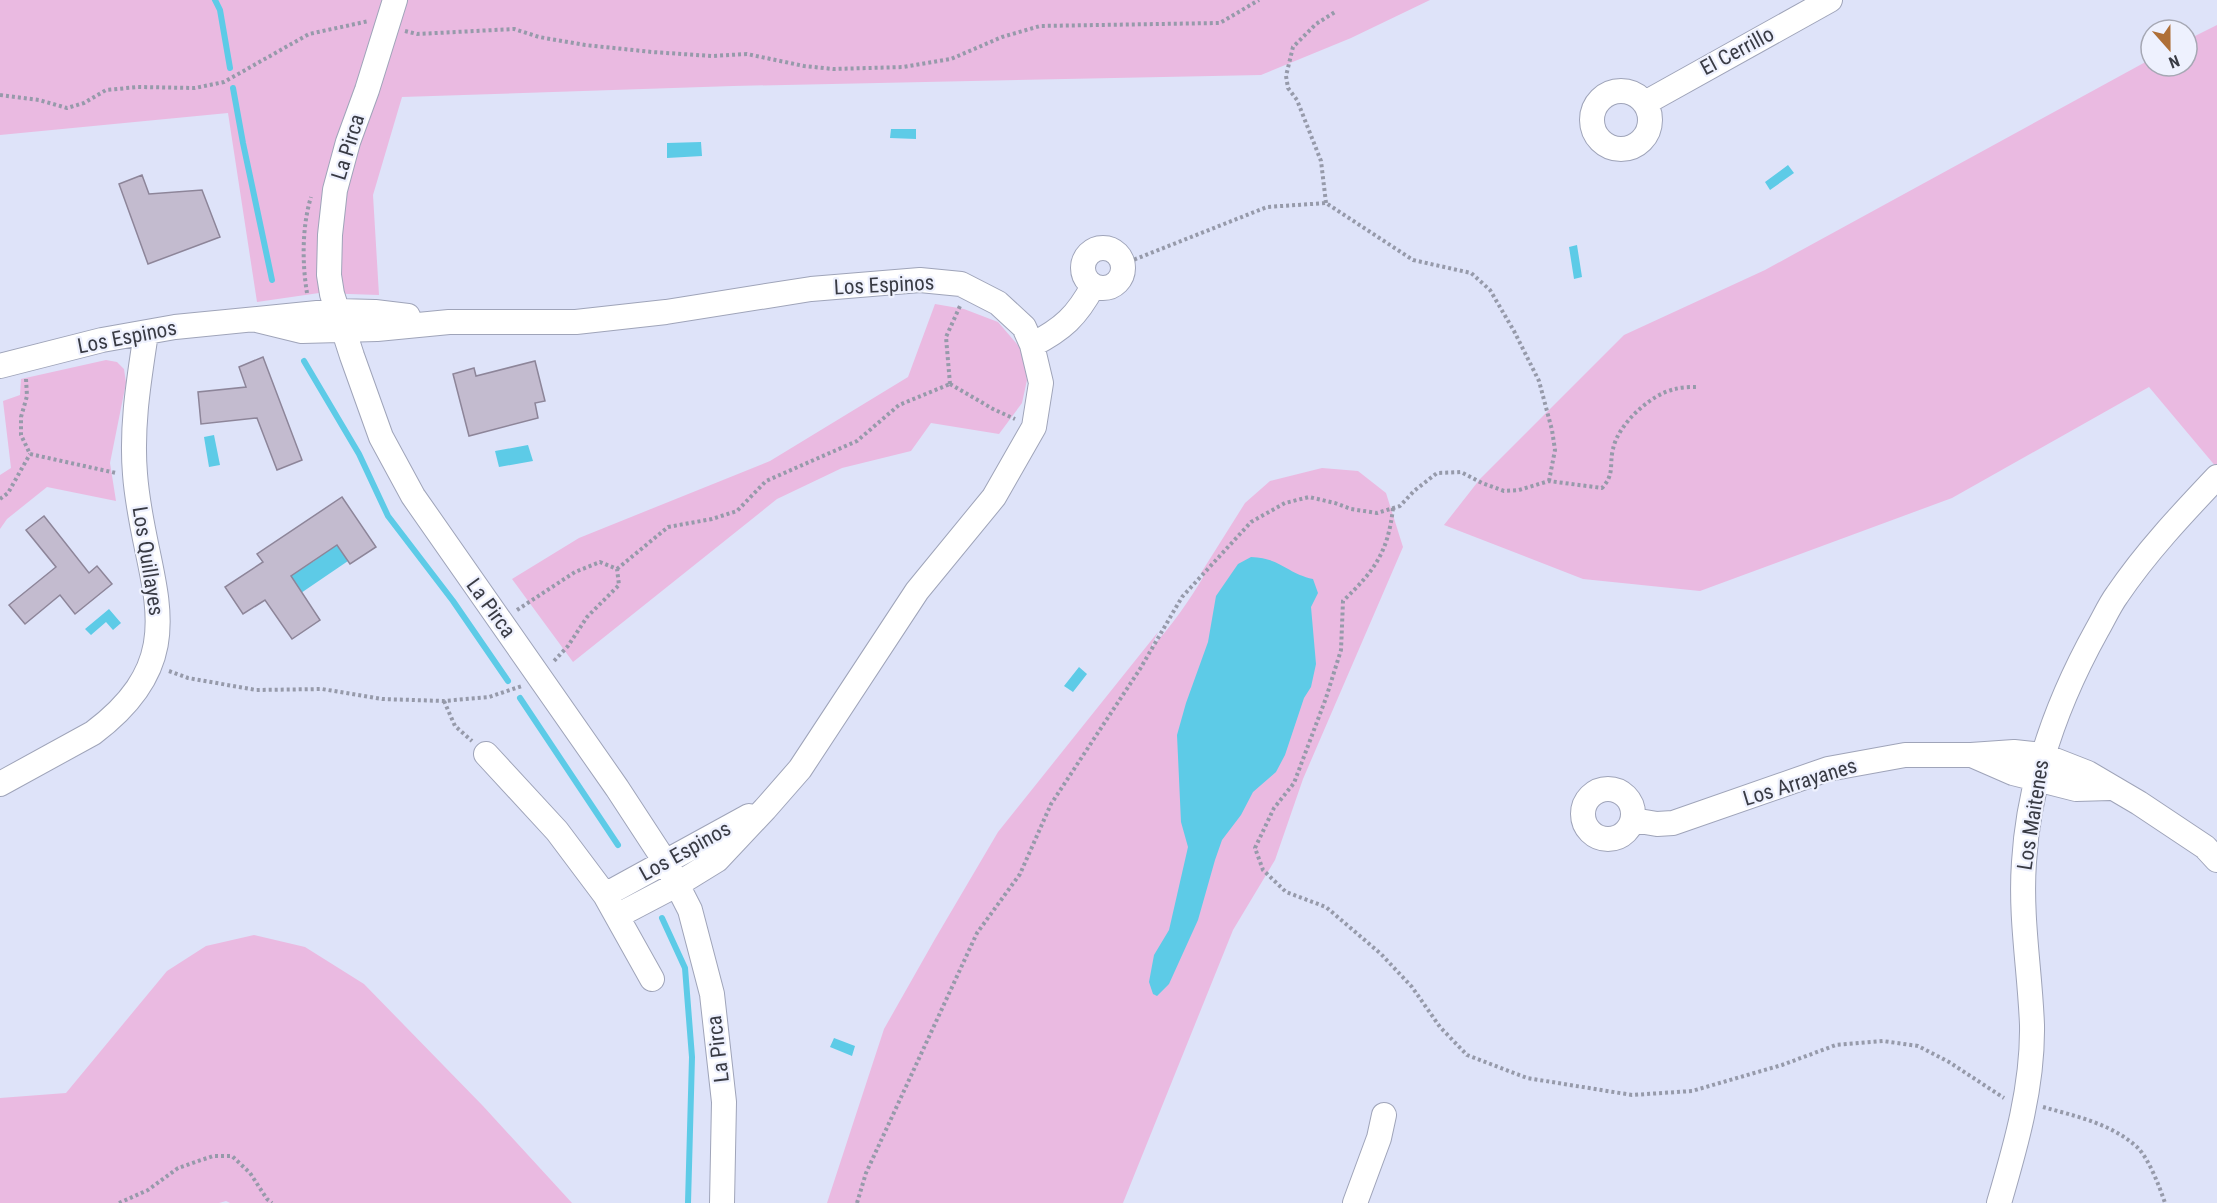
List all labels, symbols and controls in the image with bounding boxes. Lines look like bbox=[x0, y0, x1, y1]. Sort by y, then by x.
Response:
north arrow bbox=[2139, 18, 2199, 78]
street label: El Cerrillo bbox=[1696, 22, 1778, 80]
text: N bbox=[2166, 51, 2182, 72]
street label: La Pirca bbox=[327, 111, 369, 183]
street label: Los Espinos bbox=[833, 270, 935, 300]
street label: Los Espinos bbox=[75, 316, 179, 358]
street label: Los Quillayes bbox=[128, 505, 168, 617]
street label: La Pirca bbox=[462, 574, 520, 642]
street label: Los Arrayanes bbox=[1740, 753, 1860, 811]
street label: Los Maitenes bbox=[2012, 758, 2054, 872]
street label: Los Espinos bbox=[635, 816, 735, 886]
street label: La Pirca bbox=[702, 1014, 734, 1084]

